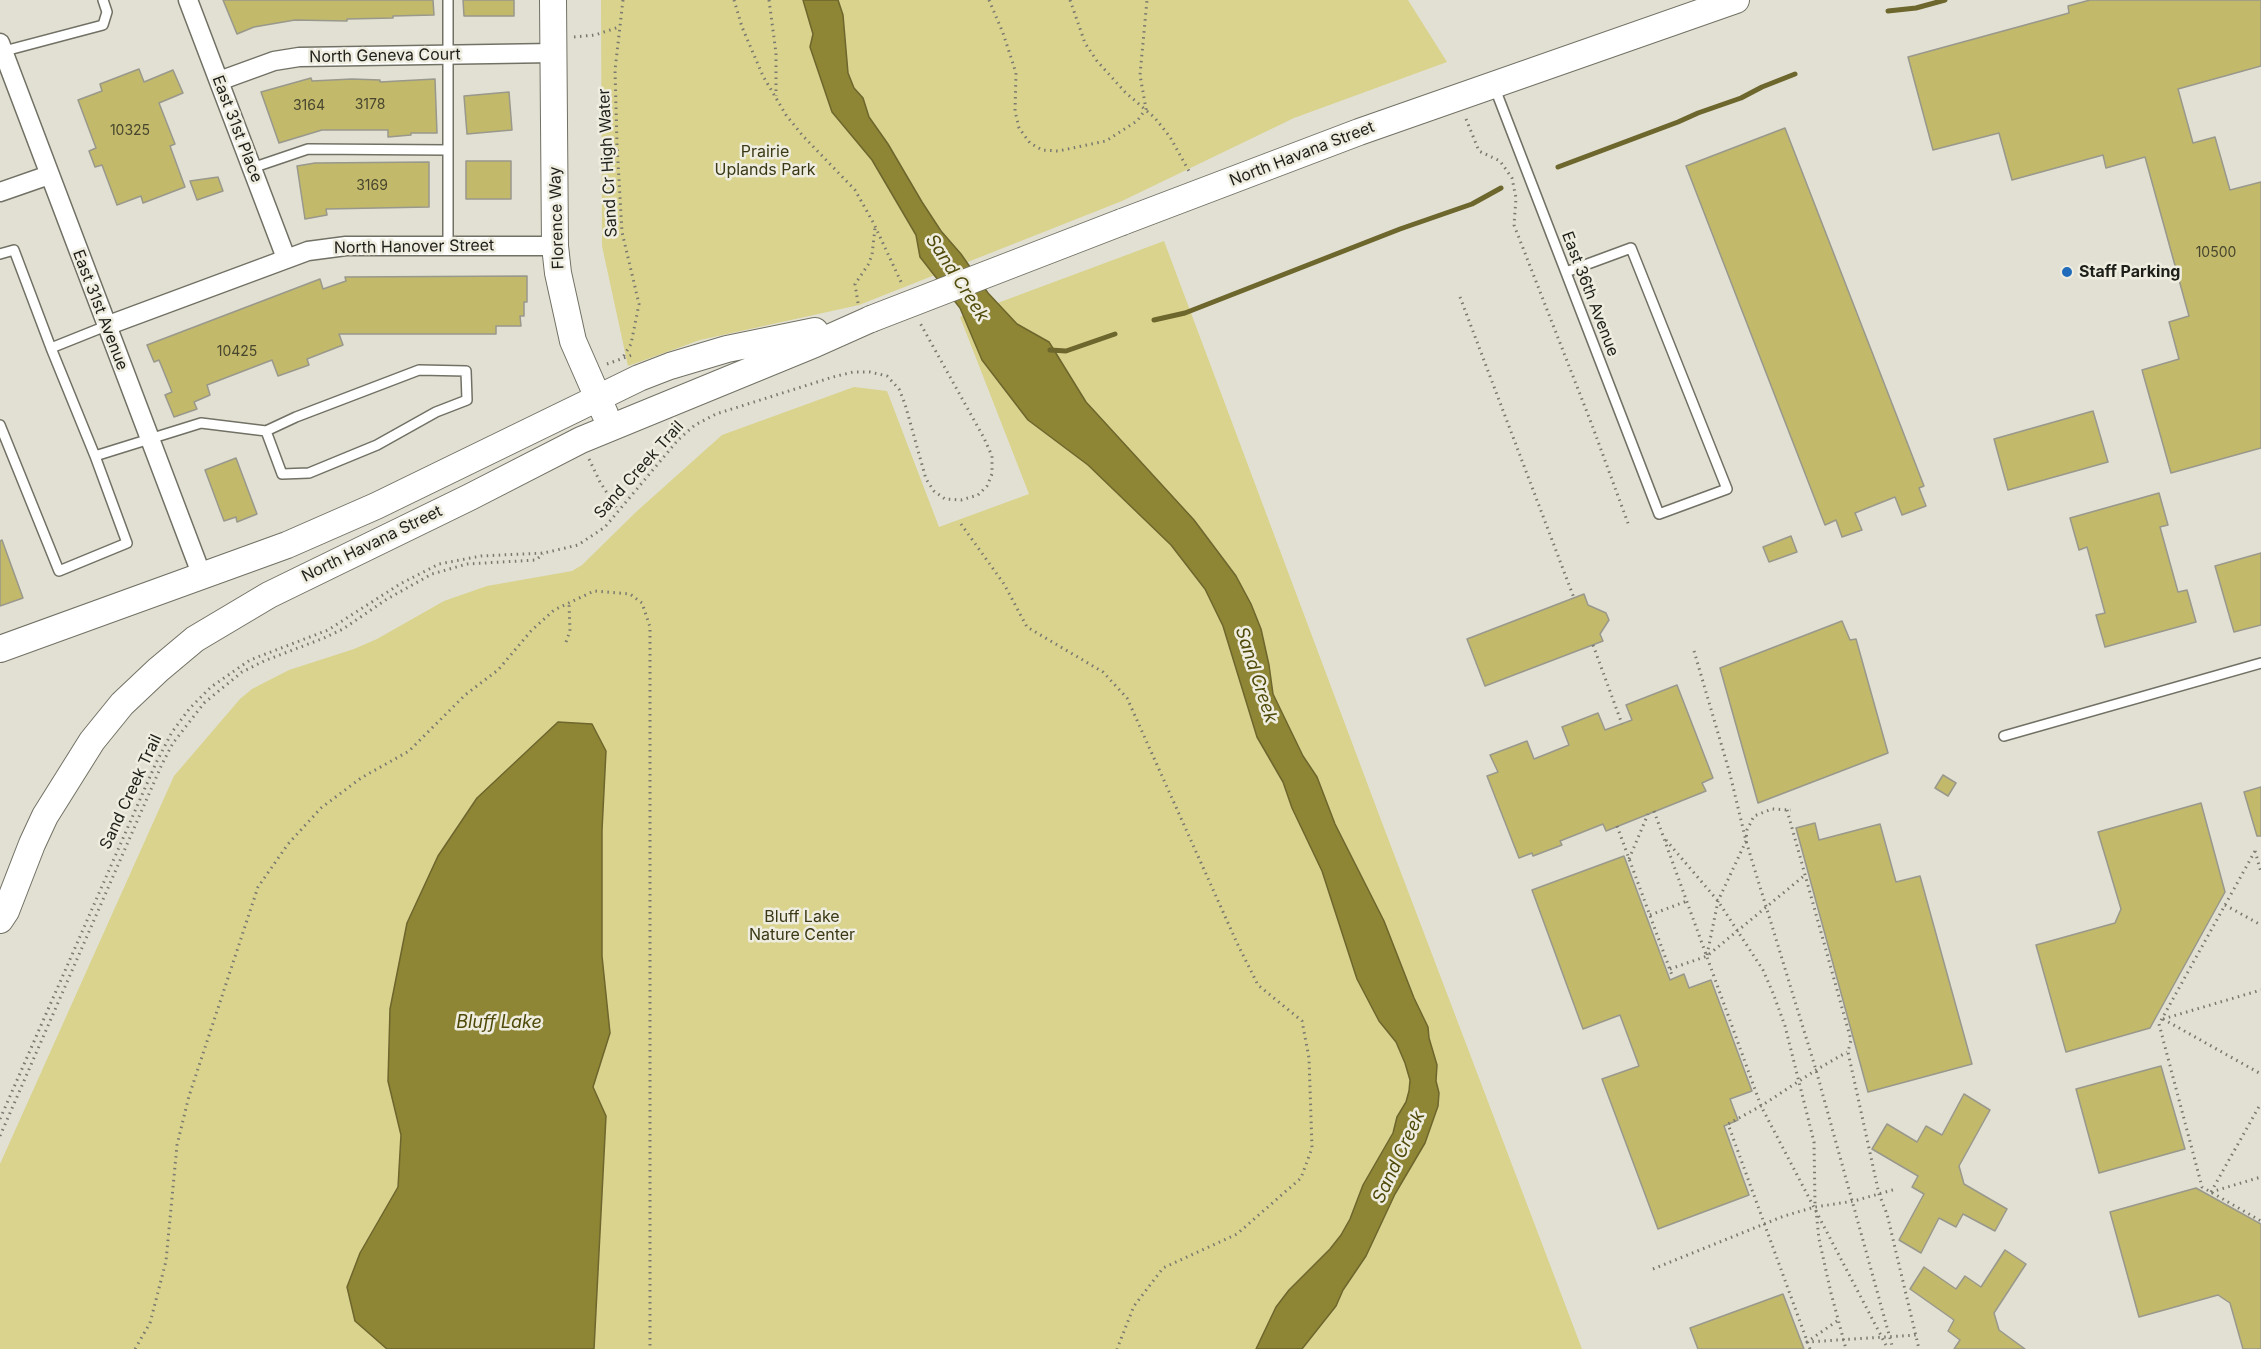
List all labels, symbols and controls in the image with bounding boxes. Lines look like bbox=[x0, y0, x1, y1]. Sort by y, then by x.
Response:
street label: North Geneva Court bbox=[309, 45, 461, 67]
street label: East 31st Place bbox=[208, 73, 266, 185]
street label: Sand Cr High Water bbox=[595, 88, 621, 238]
house number: 3178 bbox=[355, 97, 385, 113]
house number: 3164 bbox=[293, 98, 325, 114]
street label: North Havana Street bbox=[1227, 117, 1377, 191]
house number: 10325 bbox=[110, 123, 150, 139]
park label: Prairie Uplands Park bbox=[714, 142, 816, 180]
street label: Florence Way bbox=[546, 166, 568, 270]
house number: 3169 bbox=[356, 178, 388, 194]
street label: East 36th Avenue bbox=[1557, 229, 1623, 359]
water label: Sand Creek bbox=[921, 230, 993, 326]
street label: North Hanover Street bbox=[334, 236, 494, 258]
house number: 10500 bbox=[2196, 245, 2236, 261]
street label: East 31st Avenue bbox=[68, 247, 132, 373]
place label: Staff Parking bbox=[2079, 262, 2180, 282]
marker: Staff Parking bbox=[2060, 265, 2074, 279]
house number: 10425 bbox=[217, 344, 257, 360]
street label: Sand Creek Trail bbox=[590, 417, 688, 523]
street label: North Havana Street bbox=[299, 502, 445, 586]
water label: Sand Creek bbox=[1230, 624, 1282, 726]
street label: Sand Creek Trail bbox=[96, 731, 166, 853]
park label: Bluff Lake Nature Center bbox=[749, 907, 855, 945]
water label: Bluff Lake bbox=[456, 1012, 542, 1034]
water label: Sand Creek bbox=[1368, 1107, 1430, 1207]

